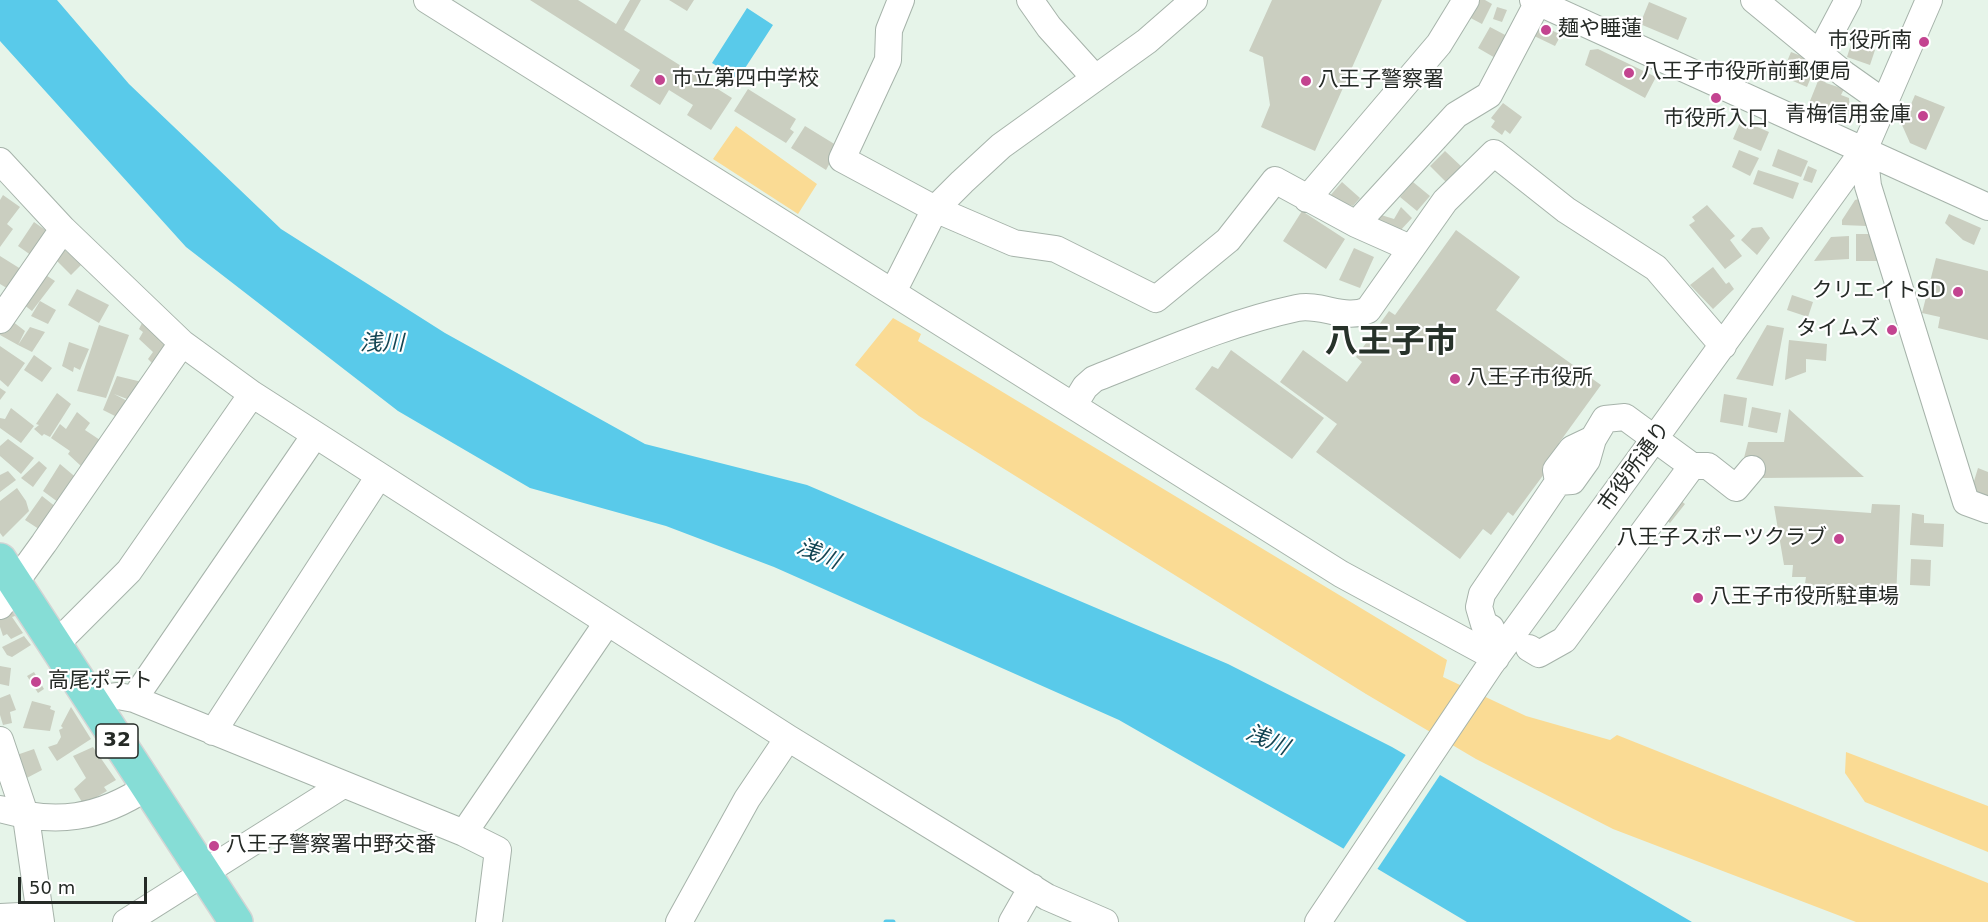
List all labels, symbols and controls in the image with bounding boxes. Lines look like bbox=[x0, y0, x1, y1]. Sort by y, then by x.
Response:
place label: 麺や睡蓮 bbox=[1558, 17, 1642, 43]
marker: 麺や睡蓮 bbox=[1539, 23, 1553, 37]
place label: 市役所南 bbox=[1828, 29, 1912, 55]
marker: 市役所南 bbox=[1917, 35, 1931, 49]
place label: 八王子市役所前郵便局 bbox=[1641, 60, 1851, 86]
marker: 八王子市役所前郵便局 bbox=[1622, 66, 1636, 80]
place label: 市立第四中学校 bbox=[672, 67, 819, 93]
place label: 八王子警察署 bbox=[1318, 68, 1444, 94]
marker: 市立第四中学校 bbox=[653, 73, 667, 87]
marker: 八王子警察署 bbox=[1299, 74, 1313, 88]
marker: 市役所入口 bbox=[1709, 91, 1723, 105]
place label: 青梅信用金庫 bbox=[1785, 103, 1911, 129]
place label: 市役所入口 bbox=[1664, 107, 1768, 133]
marker: 青梅信用金庫 bbox=[1916, 109, 1930, 123]
place label: クリエイトSD bbox=[1811, 279, 1946, 305]
marker: クリエイトSD bbox=[1951, 285, 1965, 299]
place label: タイムズ bbox=[1796, 317, 1880, 343]
district label: 八王子市 bbox=[1325, 323, 1457, 363]
marker: タイムズ bbox=[1885, 323, 1899, 337]
water label: 浅川 bbox=[360, 331, 404, 357]
place label: 八王子市役所 bbox=[1467, 366, 1593, 392]
marker: 八王子市役所 bbox=[1448, 372, 1462, 386]
street label: 市役所通り bbox=[1594, 417, 1676, 517]
place label: 八王子スポーツクラブ bbox=[1617, 526, 1827, 552]
marker: 八王子スポーツクラブ bbox=[1832, 532, 1846, 546]
water label: 浅川 bbox=[793, 534, 843, 576]
place label: 八王子市役所駐車場 bbox=[1710, 585, 1899, 611]
marker: 八王子市役所駐車場 bbox=[1691, 591, 1705, 605]
place label: 高尾ポテト bbox=[48, 669, 153, 695]
marker: 高尾ポテト bbox=[29, 675, 43, 689]
water label: 浅川 bbox=[1242, 720, 1292, 762]
road number: 32 bbox=[96, 724, 138, 758]
place label: 八王子警察署中野交番 bbox=[226, 833, 436, 859]
marker: 八王子警察署中野交番 bbox=[207, 839, 221, 853]
scale bar bbox=[21, 865, 150, 903]
text: 50 m bbox=[29, 877, 75, 898]

